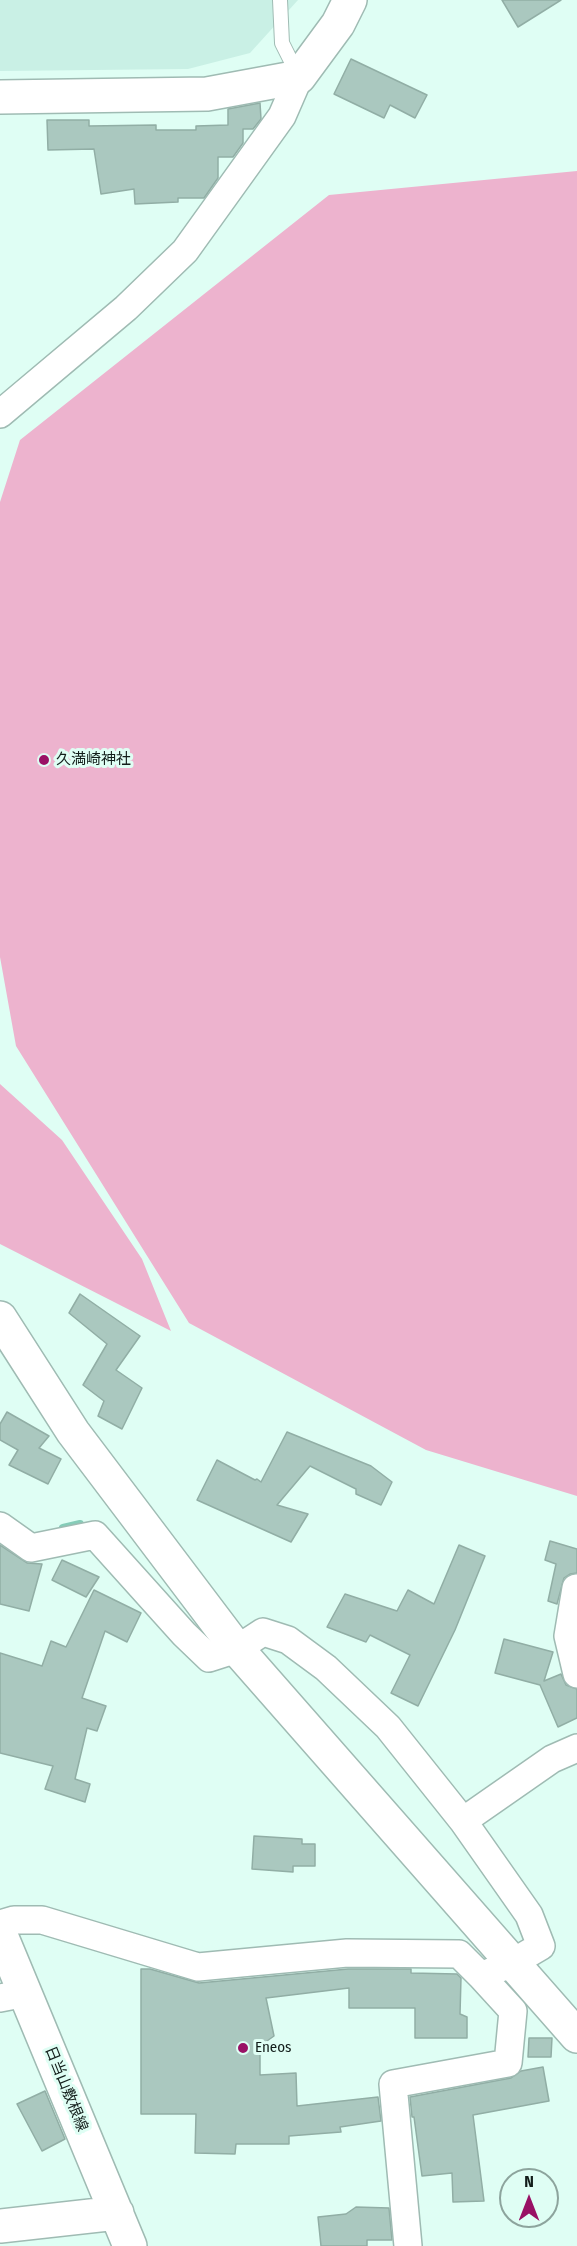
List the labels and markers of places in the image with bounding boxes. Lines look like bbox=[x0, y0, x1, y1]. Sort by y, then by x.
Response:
place label: 久満崎神社 bbox=[56, 751, 131, 769]
marker: 久満崎神社 bbox=[37, 753, 51, 767]
place label: Eneos bbox=[255, 2039, 291, 2057]
marker: Eneos bbox=[236, 2041, 250, 2055]

